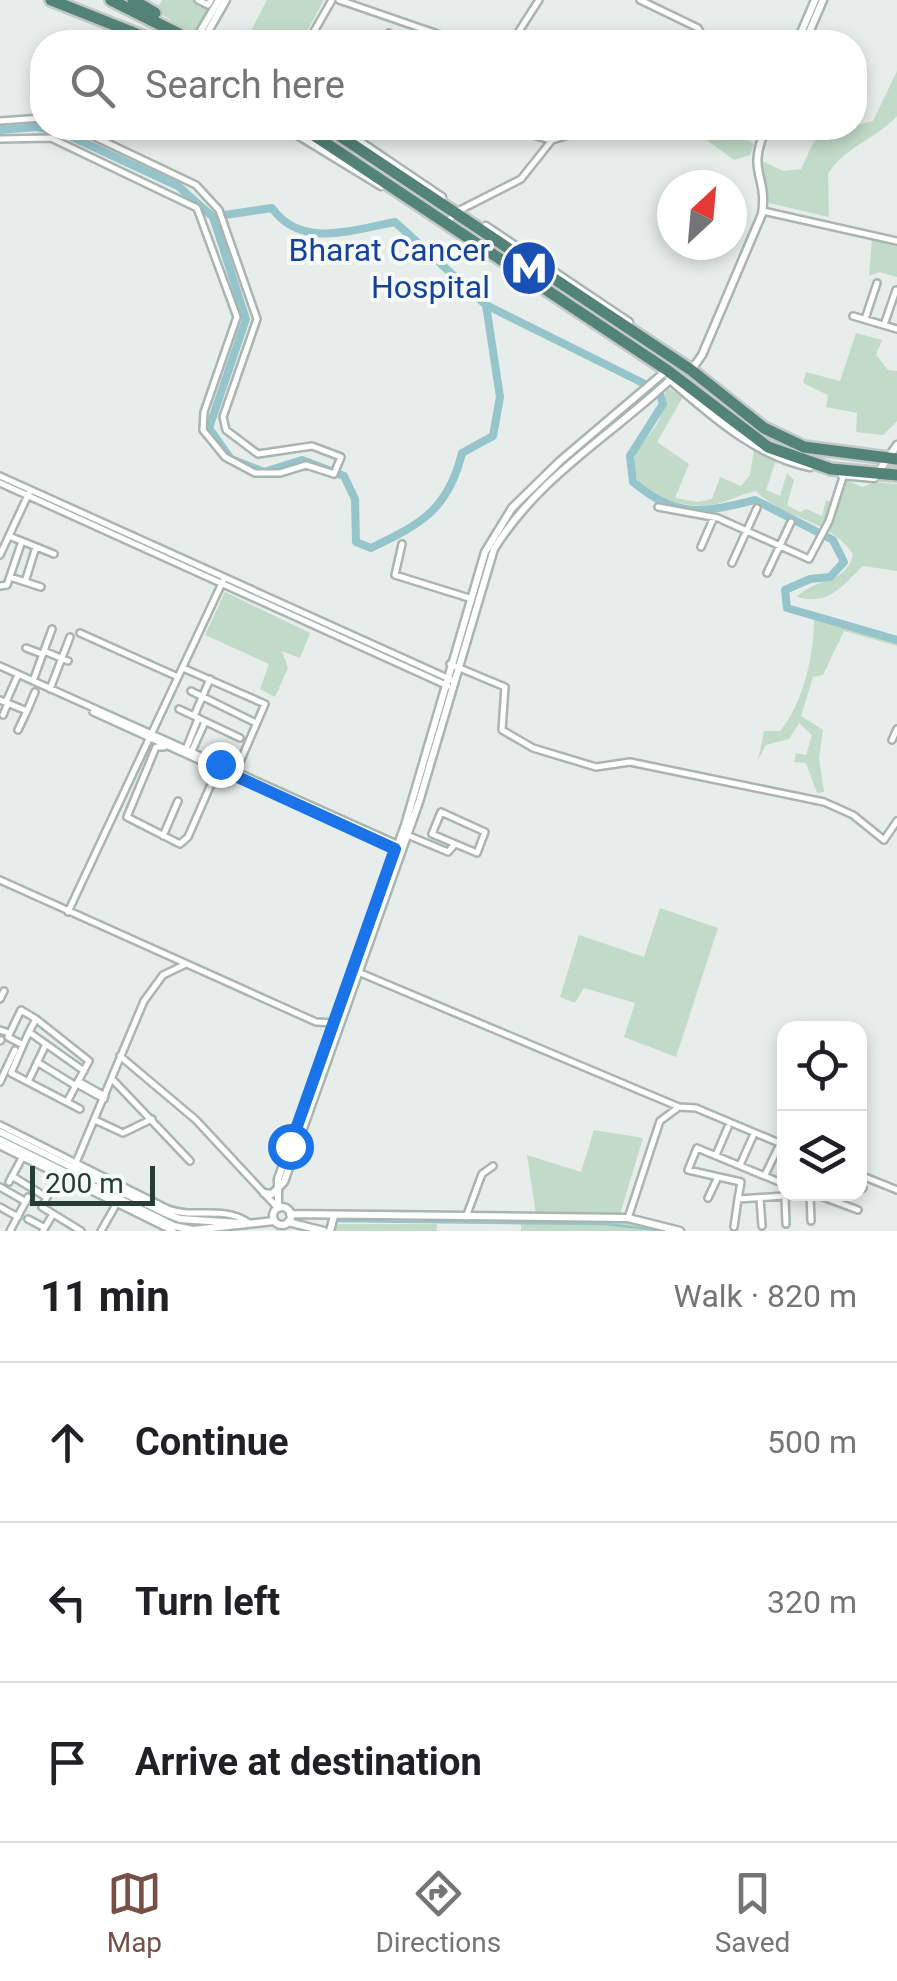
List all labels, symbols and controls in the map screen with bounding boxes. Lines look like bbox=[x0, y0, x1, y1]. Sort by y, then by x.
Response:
search box bbox=[30, 30, 867, 140]
icon: search bbox=[65, 58, 120, 113]
text: Search here bbox=[145, 63, 345, 107]
north arrow bbox=[657, 170, 747, 260]
place label: Bharat Cancer Hospital bbox=[289, 231, 490, 306]
metro station icon: Bharat Cancer Hospital bbox=[499, 238, 559, 298]
route end bbox=[198, 742, 244, 788]
map controls bbox=[777, 1021, 867, 1201]
button: locate bbox=[777, 1021, 867, 1111]
button: layers bbox=[777, 1111, 867, 1201]
route start bbox=[268, 1124, 314, 1170]
scale bar bbox=[30, 1161, 155, 1206]
text: 200 m bbox=[45, 1167, 124, 1200]
text: 11 min bbox=[40, 1272, 170, 1321]
text: Walk · 820 m bbox=[674, 1277, 857, 1315]
icon: ahead bbox=[40, 1415, 95, 1470]
text: Continue bbox=[135, 1420, 289, 1464]
text: 500 m bbox=[767, 1423, 857, 1461]
icon: left bbox=[40, 1575, 95, 1630]
text: Turn left bbox=[135, 1580, 280, 1624]
text: 320 m bbox=[767, 1583, 857, 1621]
icon: arrive bbox=[40, 1735, 95, 1790]
text: Arrive at destination bbox=[135, 1740, 482, 1784]
tab: Map bbox=[107, 1866, 162, 1959]
tab: Directions bbox=[375, 1866, 501, 1959]
tab: Saved bbox=[715, 1866, 790, 1959]

